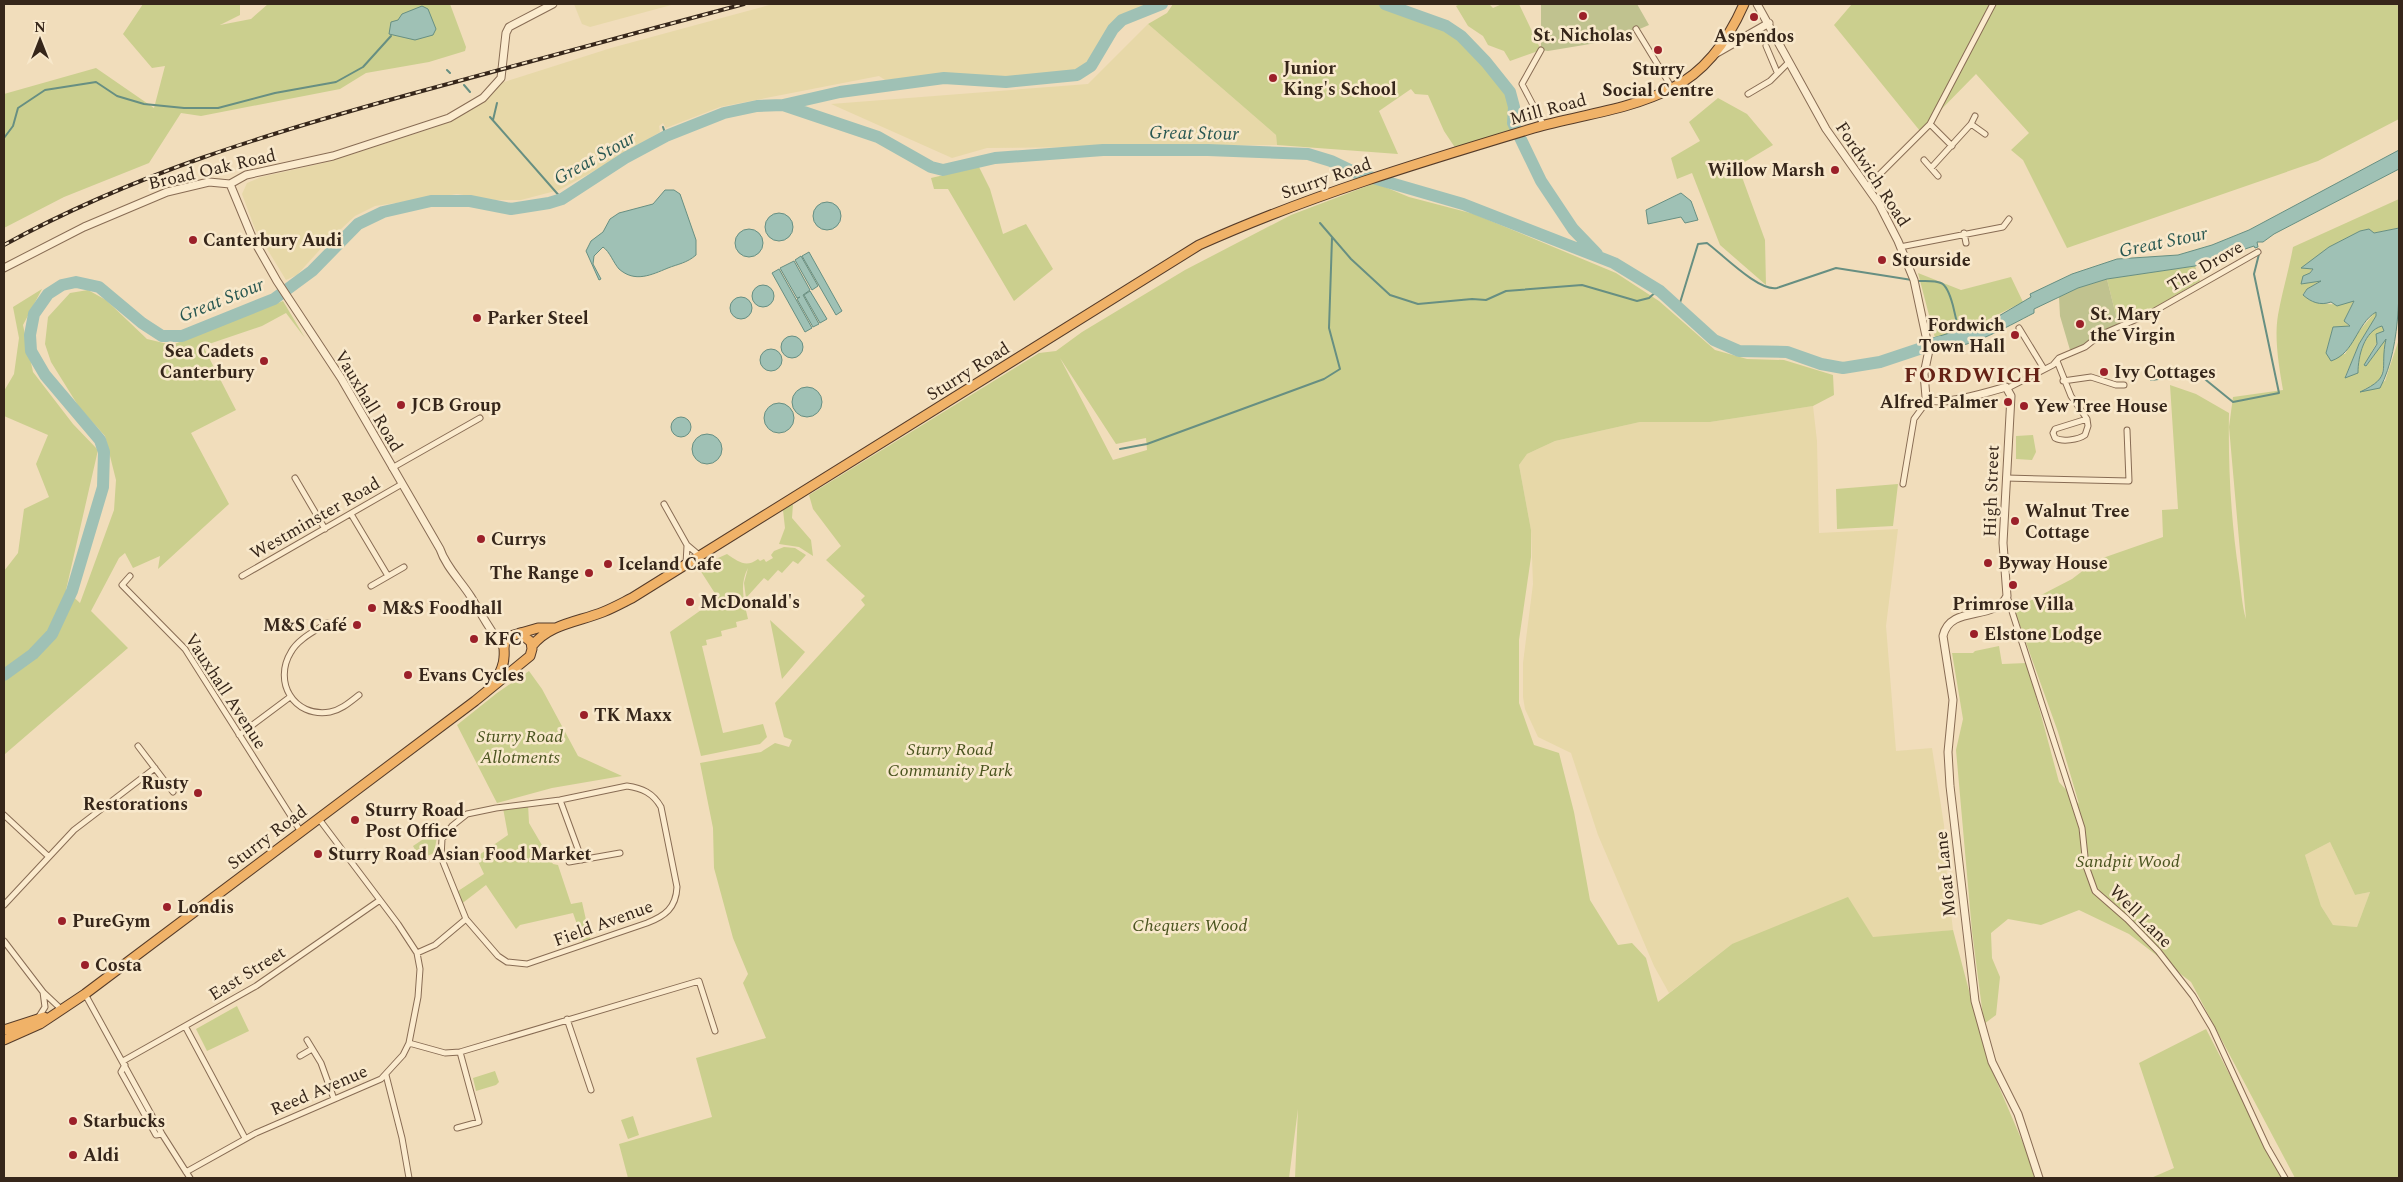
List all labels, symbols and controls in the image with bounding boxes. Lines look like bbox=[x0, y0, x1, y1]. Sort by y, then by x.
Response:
marker: St. Nicholas bbox=[1577, 10, 1589, 22]
marker: Aspendos bbox=[1748, 11, 1760, 23]
north arrow bbox=[15, 15, 65, 65]
text: N bbox=[34, 17, 46, 38]
place label: St. Nicholas bbox=[1533, 22, 1633, 49]
place label: Aspendos bbox=[1714, 23, 1794, 50]
marker: Sturry Social Centre bbox=[1652, 44, 1664, 56]
place label: Junior King's School bbox=[1283, 55, 1397, 103]
place label: Sturry Social Centre bbox=[1602, 56, 1714, 104]
marker: Junior King's School bbox=[1267, 72, 1279, 84]
street label: Mill Road bbox=[1507, 86, 1590, 133]
street label: Fordwich Road bbox=[1828, 116, 1917, 232]
water label: Great Stour bbox=[1149, 118, 1240, 149]
water label: Great Stour bbox=[548, 124, 641, 193]
street label: Broad Oak Road bbox=[145, 142, 279, 197]
street label: Sturry Road bbox=[1277, 150, 1375, 207]
place label: Willow Marsh bbox=[1707, 157, 1825, 184]
marker: Willow Marsh bbox=[1829, 164, 1841, 176]
water label: Great Stour bbox=[2116, 219, 2211, 266]
place label: Canterbury Audi bbox=[203, 227, 342, 254]
marker: Canterbury Audi bbox=[187, 234, 199, 246]
street label: The Drove bbox=[2162, 234, 2248, 299]
place label: Stourside bbox=[1892, 247, 1971, 274]
marker: Stourside bbox=[1876, 254, 1888, 266]
water label: Great Stour bbox=[175, 270, 269, 331]
place label: St. Mary the Virgin bbox=[2090, 301, 2175, 349]
place label: Parker Steel bbox=[487, 305, 589, 332]
marker: Parker Steel bbox=[471, 312, 483, 324]
place label: Fordwich Town Hall bbox=[1919, 312, 2005, 360]
marker: St. Mary the Virgin bbox=[2074, 318, 2086, 330]
marker: Fordwich Town Hall bbox=[2009, 329, 2021, 341]
street label: Sturry Road bbox=[921, 335, 1015, 408]
place label: Sea Cadets Canterbury bbox=[160, 338, 255, 386]
street label: Vauxhall Road bbox=[327, 345, 410, 458]
marker: Sea Cadets Canterbury bbox=[258, 355, 270, 367]
district label: FORDWICH bbox=[1904, 359, 2042, 392]
place label: Ivy Cottages bbox=[2114, 359, 2216, 386]
marker: Ivy Cottages bbox=[2098, 366, 2110, 378]
place label: Alfred Palmer bbox=[1880, 389, 1998, 416]
place label: JCB Group bbox=[411, 392, 501, 419]
place label: Yew Tree House bbox=[2034, 393, 2168, 420]
marker: Alfred Palmer bbox=[2002, 396, 2014, 408]
marker: JCB Group bbox=[395, 399, 407, 411]
marker: Yew Tree House bbox=[2018, 400, 2030, 412]
street label: High Street bbox=[1976, 445, 2007, 537]
street label: Westminster Road bbox=[245, 470, 385, 567]
place label: Walnut Tree Cottage bbox=[2025, 498, 2129, 546]
marker: Walnut Tree Cottage bbox=[2009, 515, 2021, 527]
place label: Currys bbox=[491, 526, 546, 553]
marker: Currys bbox=[475, 533, 487, 545]
place label: Byway House bbox=[1998, 550, 2108, 577]
place label: Iceland Cafe bbox=[618, 551, 722, 578]
marker: Byway House bbox=[1982, 557, 1994, 569]
marker: Iceland Cafe bbox=[602, 558, 614, 570]
place label: The Range bbox=[490, 560, 579, 587]
marker: The Range bbox=[583, 567, 595, 579]
marker: Primrose Villa bbox=[2007, 579, 2019, 591]
place label: McDonald's bbox=[700, 589, 800, 616]
place label: Primrose Villa bbox=[1952, 591, 2074, 618]
place label: M&S Foodhall bbox=[382, 595, 502, 622]
marker: McDonald's bbox=[684, 596, 696, 608]
marker: M&S Foodhall bbox=[366, 602, 378, 614]
place label: M&S Café bbox=[263, 612, 347, 639]
marker: M&S Café bbox=[351, 619, 363, 631]
place label: Elstone Lodge bbox=[1984, 621, 2102, 648]
place label: KFC bbox=[484, 626, 522, 653]
street label: Vauxhall Avenue bbox=[178, 628, 273, 755]
marker: Elstone Lodge bbox=[1968, 628, 1980, 640]
marker: KFC bbox=[468, 633, 480, 645]
place label: Evans Cycles bbox=[418, 662, 524, 689]
marker: Evans Cycles bbox=[402, 669, 414, 681]
place label: TK Maxx bbox=[594, 702, 672, 729]
marker: TK Maxx bbox=[578, 709, 590, 721]
park label: Sturry Road Allotments bbox=[477, 723, 563, 771]
park label: Sturry Road Community Park bbox=[887, 736, 1013, 784]
place label: Rusty Restorations bbox=[83, 770, 189, 818]
marker: Rusty Restorations bbox=[192, 787, 204, 799]
place label: Sturry Road Post Office bbox=[365, 797, 465, 845]
street label: Sturry Road bbox=[222, 798, 313, 877]
marker: Sturry Road Post Office bbox=[349, 814, 361, 826]
street label: Moat Lane bbox=[1928, 830, 1963, 918]
place label: Sturry Road Asian Food Market bbox=[328, 841, 592, 868]
marker: Sturry Road Asian Food Market bbox=[312, 848, 324, 860]
park label: Sandpit Wood bbox=[2076, 848, 2180, 875]
street label: Well Lane bbox=[2103, 878, 2179, 954]
street label: Field Avenue bbox=[549, 893, 657, 954]
place label: Londis bbox=[177, 894, 234, 921]
marker: Londis bbox=[161, 901, 173, 913]
place label: PureGym bbox=[72, 908, 150, 935]
park label: Chequers Wood bbox=[1132, 912, 1248, 939]
marker: PureGym bbox=[56, 915, 68, 927]
street label: East Street bbox=[204, 939, 291, 1008]
place label: Costa bbox=[95, 952, 142, 979]
marker: Costa bbox=[79, 959, 91, 971]
street label: Reed Avenue bbox=[266, 1058, 372, 1123]
place label: Starbucks bbox=[83, 1108, 165, 1135]
marker: Starbucks bbox=[67, 1115, 79, 1127]
place label: Aldi bbox=[83, 1142, 119, 1169]
marker: Aldi bbox=[67, 1149, 79, 1161]

